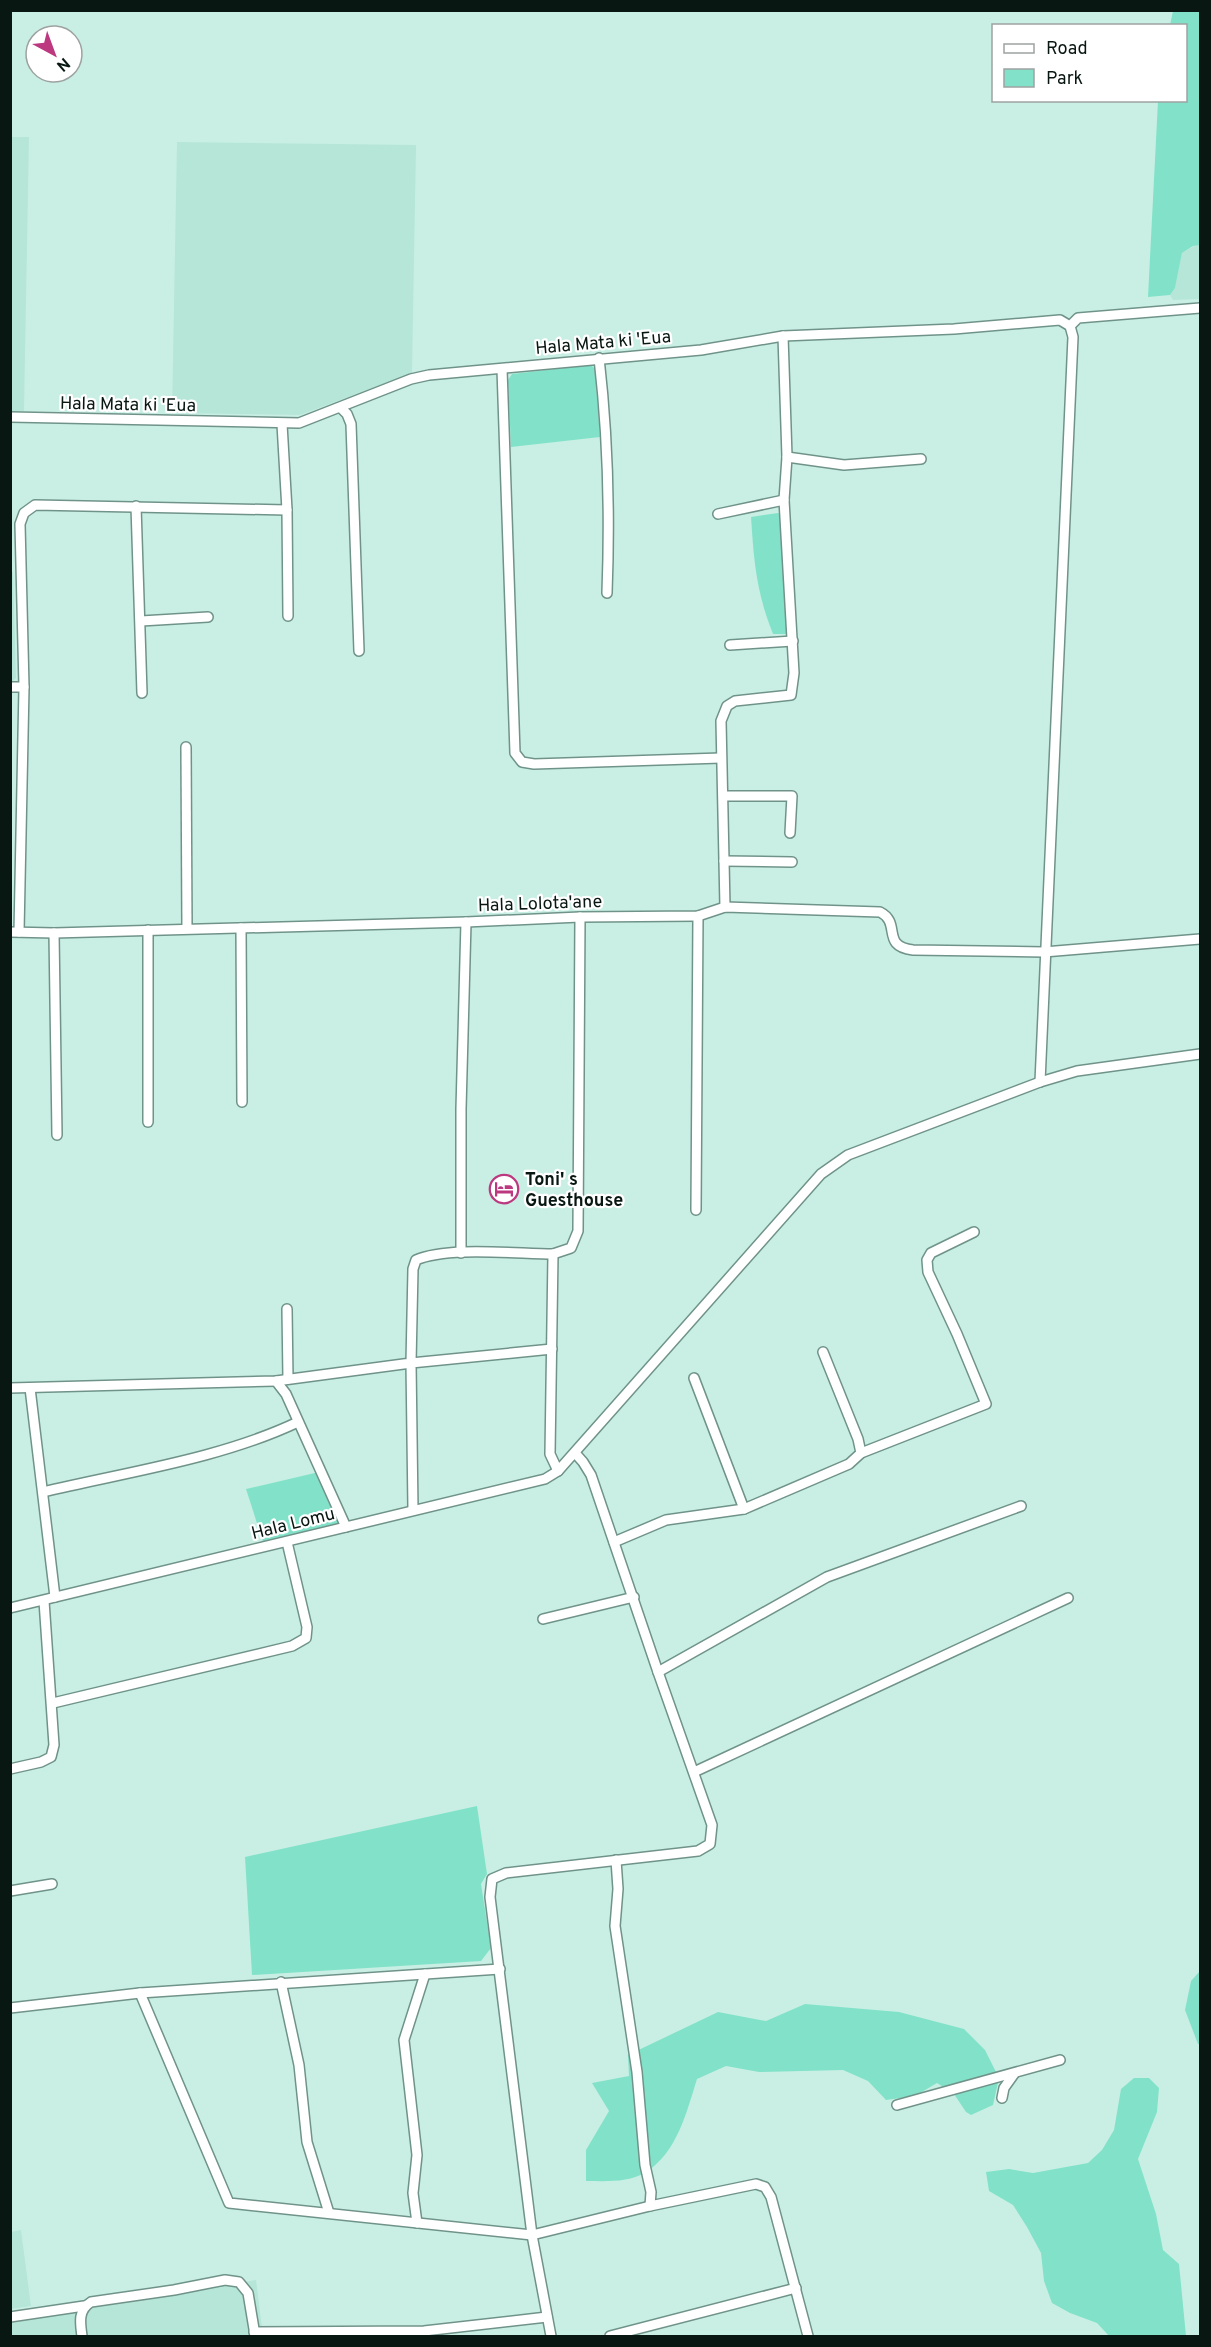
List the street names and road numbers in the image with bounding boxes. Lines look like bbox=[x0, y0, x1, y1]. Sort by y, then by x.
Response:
street label: Hala Mata ki 'Eua bbox=[534, 326, 672, 361]
street label: Hala Mata ki 'Eua bbox=[60, 393, 196, 418]
street label: Hala Lolota'ane bbox=[478, 891, 603, 918]
street label: Hala Lomu bbox=[249, 1503, 338, 1546]

